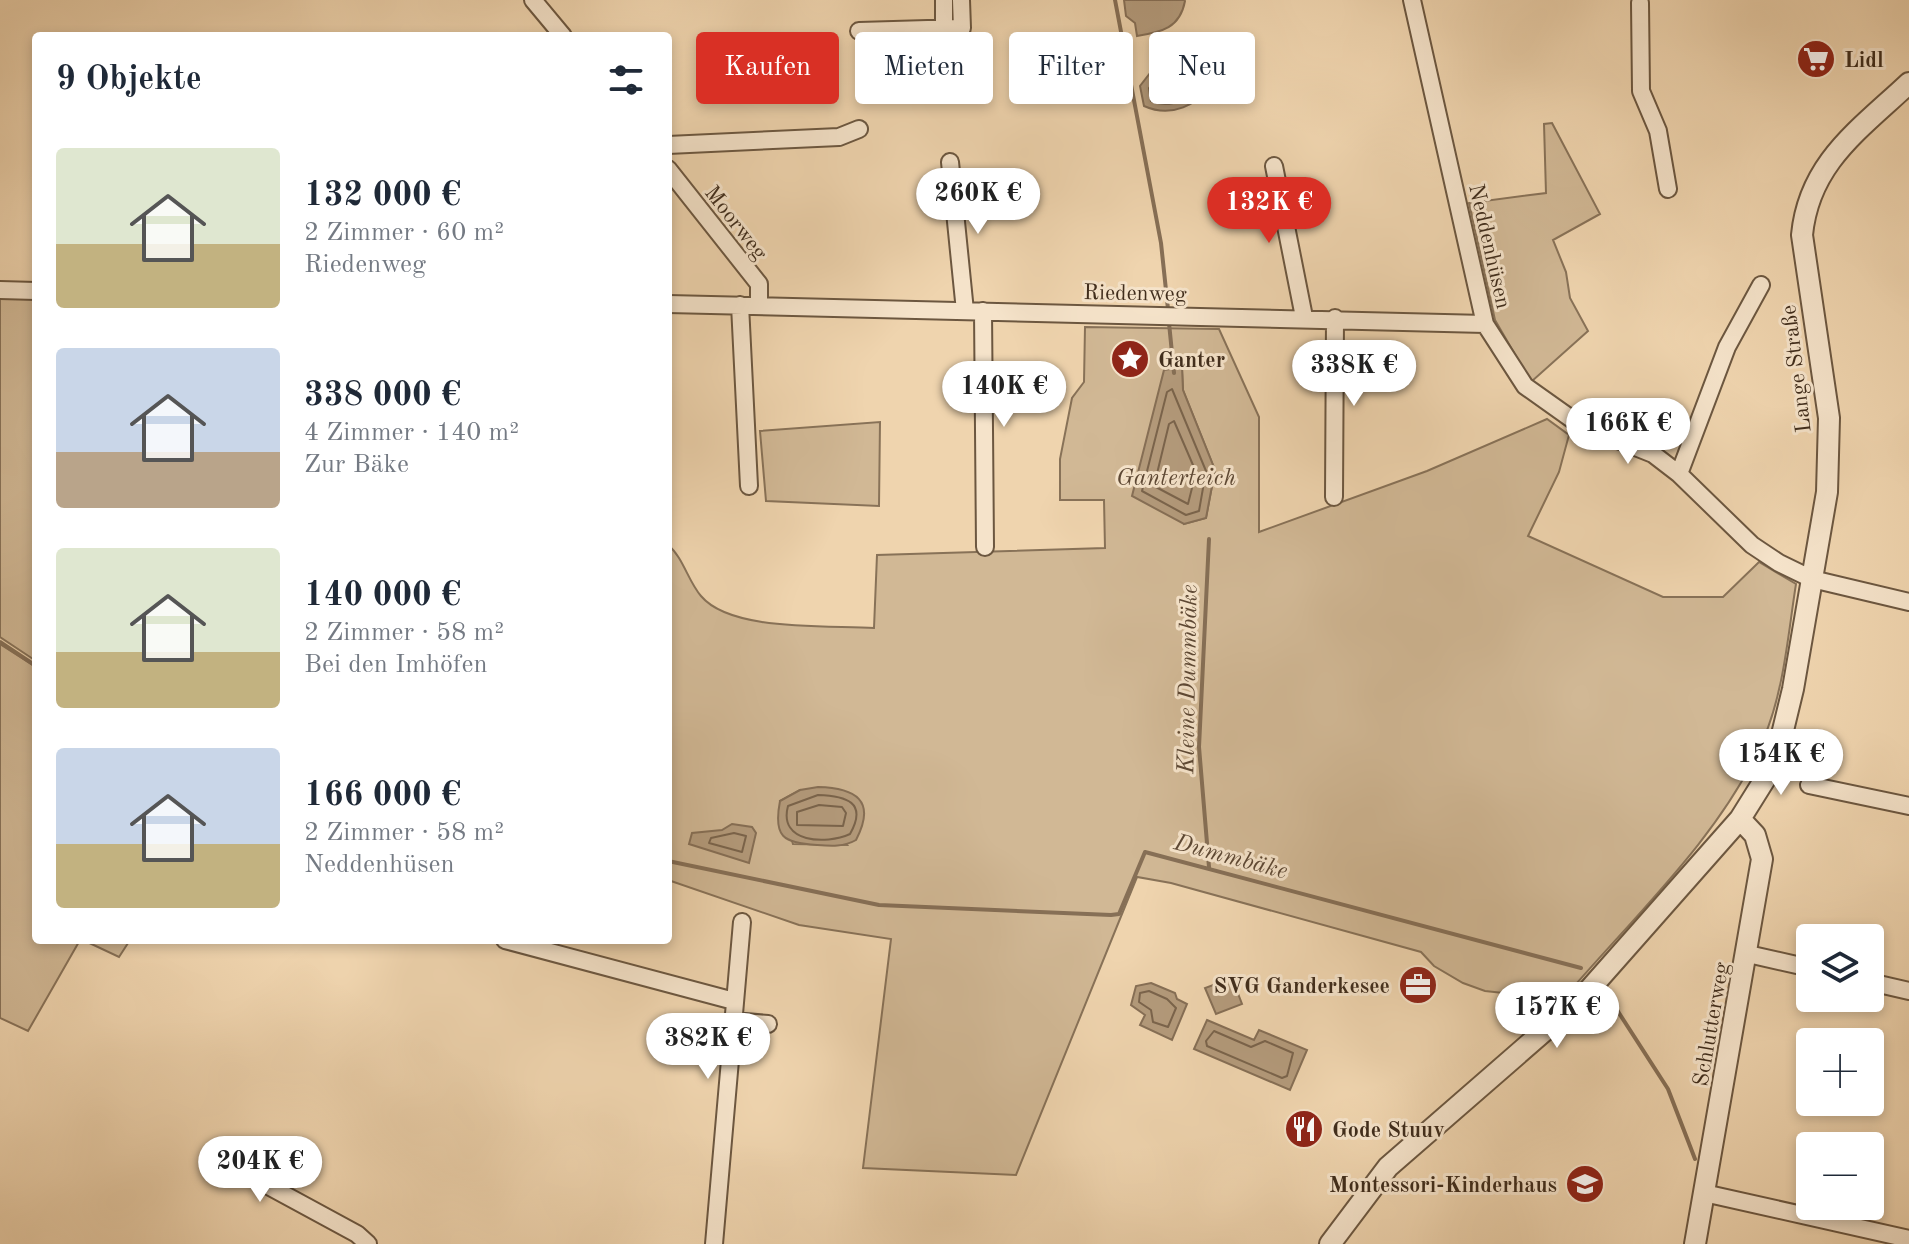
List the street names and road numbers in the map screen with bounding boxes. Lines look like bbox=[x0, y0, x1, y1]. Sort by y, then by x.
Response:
street label: Moorweg bbox=[700, 182, 771, 264]
street label: Neddenhüsen bbox=[1464, 182, 1514, 311]
street label: Riedenweg bbox=[1083, 282, 1187, 306]
street label: Lange Straße bbox=[1778, 304, 1816, 434]
street label: Schlutterweg bbox=[1690, 961, 1734, 1088]

